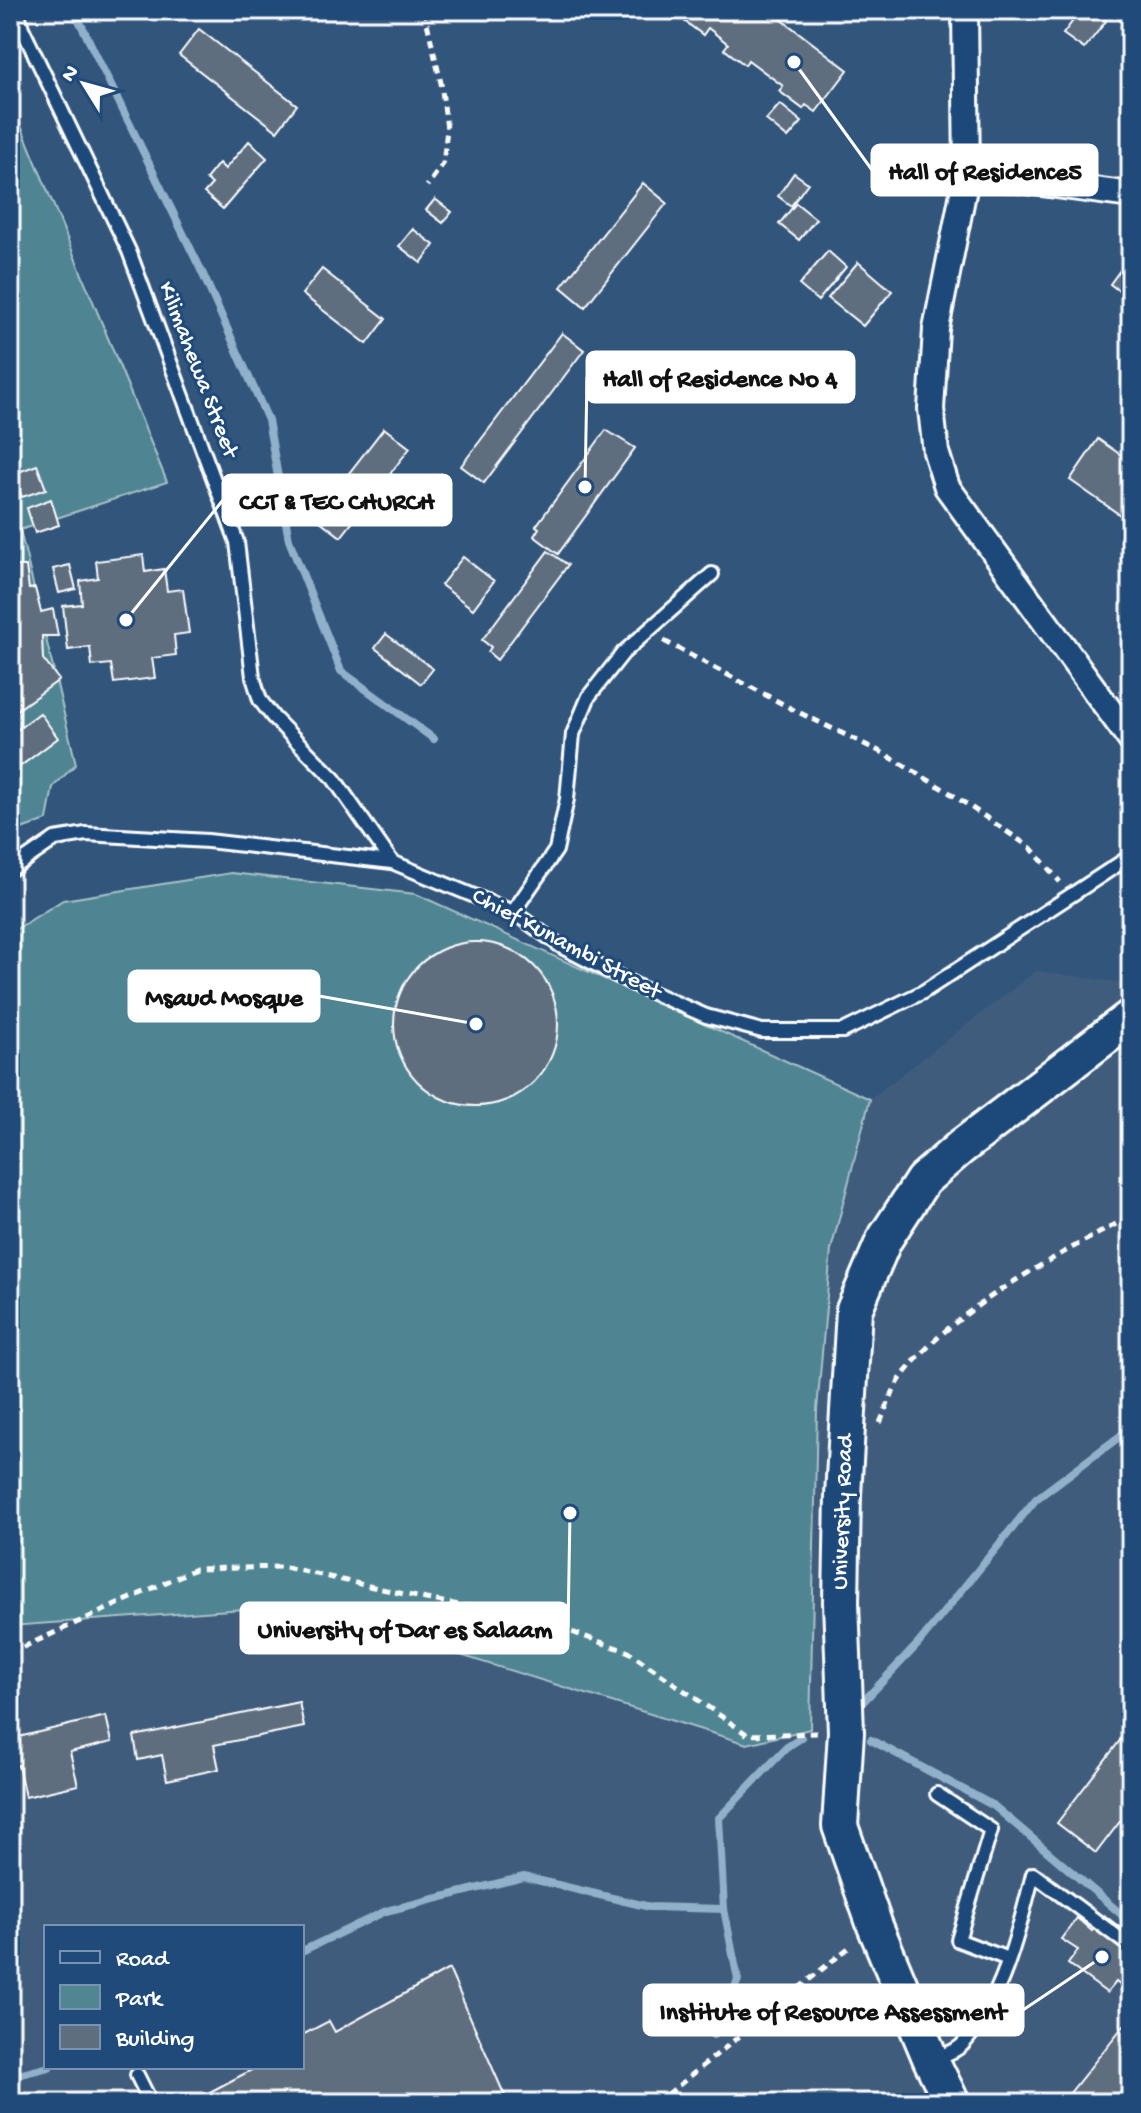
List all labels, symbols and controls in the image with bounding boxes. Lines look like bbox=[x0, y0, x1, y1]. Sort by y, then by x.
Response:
north arrow bbox=[44, 44, 124, 124]
text: N bbox=[57, 61, 86, 88]
callout: Hall of Residence5 bbox=[872, 145, 1097, 195]
text: Hall of Residence5 bbox=[888, 159, 1082, 190]
street label: Kilimahewa Street bbox=[150, 278, 245, 464]
callout: Hall of Residence No 4 bbox=[587, 352, 854, 402]
text: Hall of Residence No 4 bbox=[602, 366, 838, 397]
callout: CCT & TEC CHURCH bbox=[223, 475, 451, 525]
text: CCT & TEC CHURCH bbox=[239, 489, 436, 520]
street label: Chief Kunambi Street bbox=[466, 883, 668, 1008]
callout: Msaud Mosque bbox=[129, 971, 319, 1021]
text: Msaud Mosque bbox=[145, 985, 305, 1016]
street label: University Road bbox=[827, 1432, 861, 1590]
callout: University of Dar es Salaam bbox=[241, 1603, 568, 1653]
text: University of Dar es Salaam bbox=[258, 1617, 553, 1648]
legend bbox=[44, 1925, 304, 2069]
text: Road bbox=[116, 1946, 170, 1975]
callout: Institute of Resource Assessment bbox=[644, 1985, 1023, 2035]
text: Park bbox=[115, 1986, 164, 2015]
text: Institute of Resource Assessment bbox=[660, 1999, 1009, 2030]
text: Building bbox=[115, 2026, 194, 2055]

